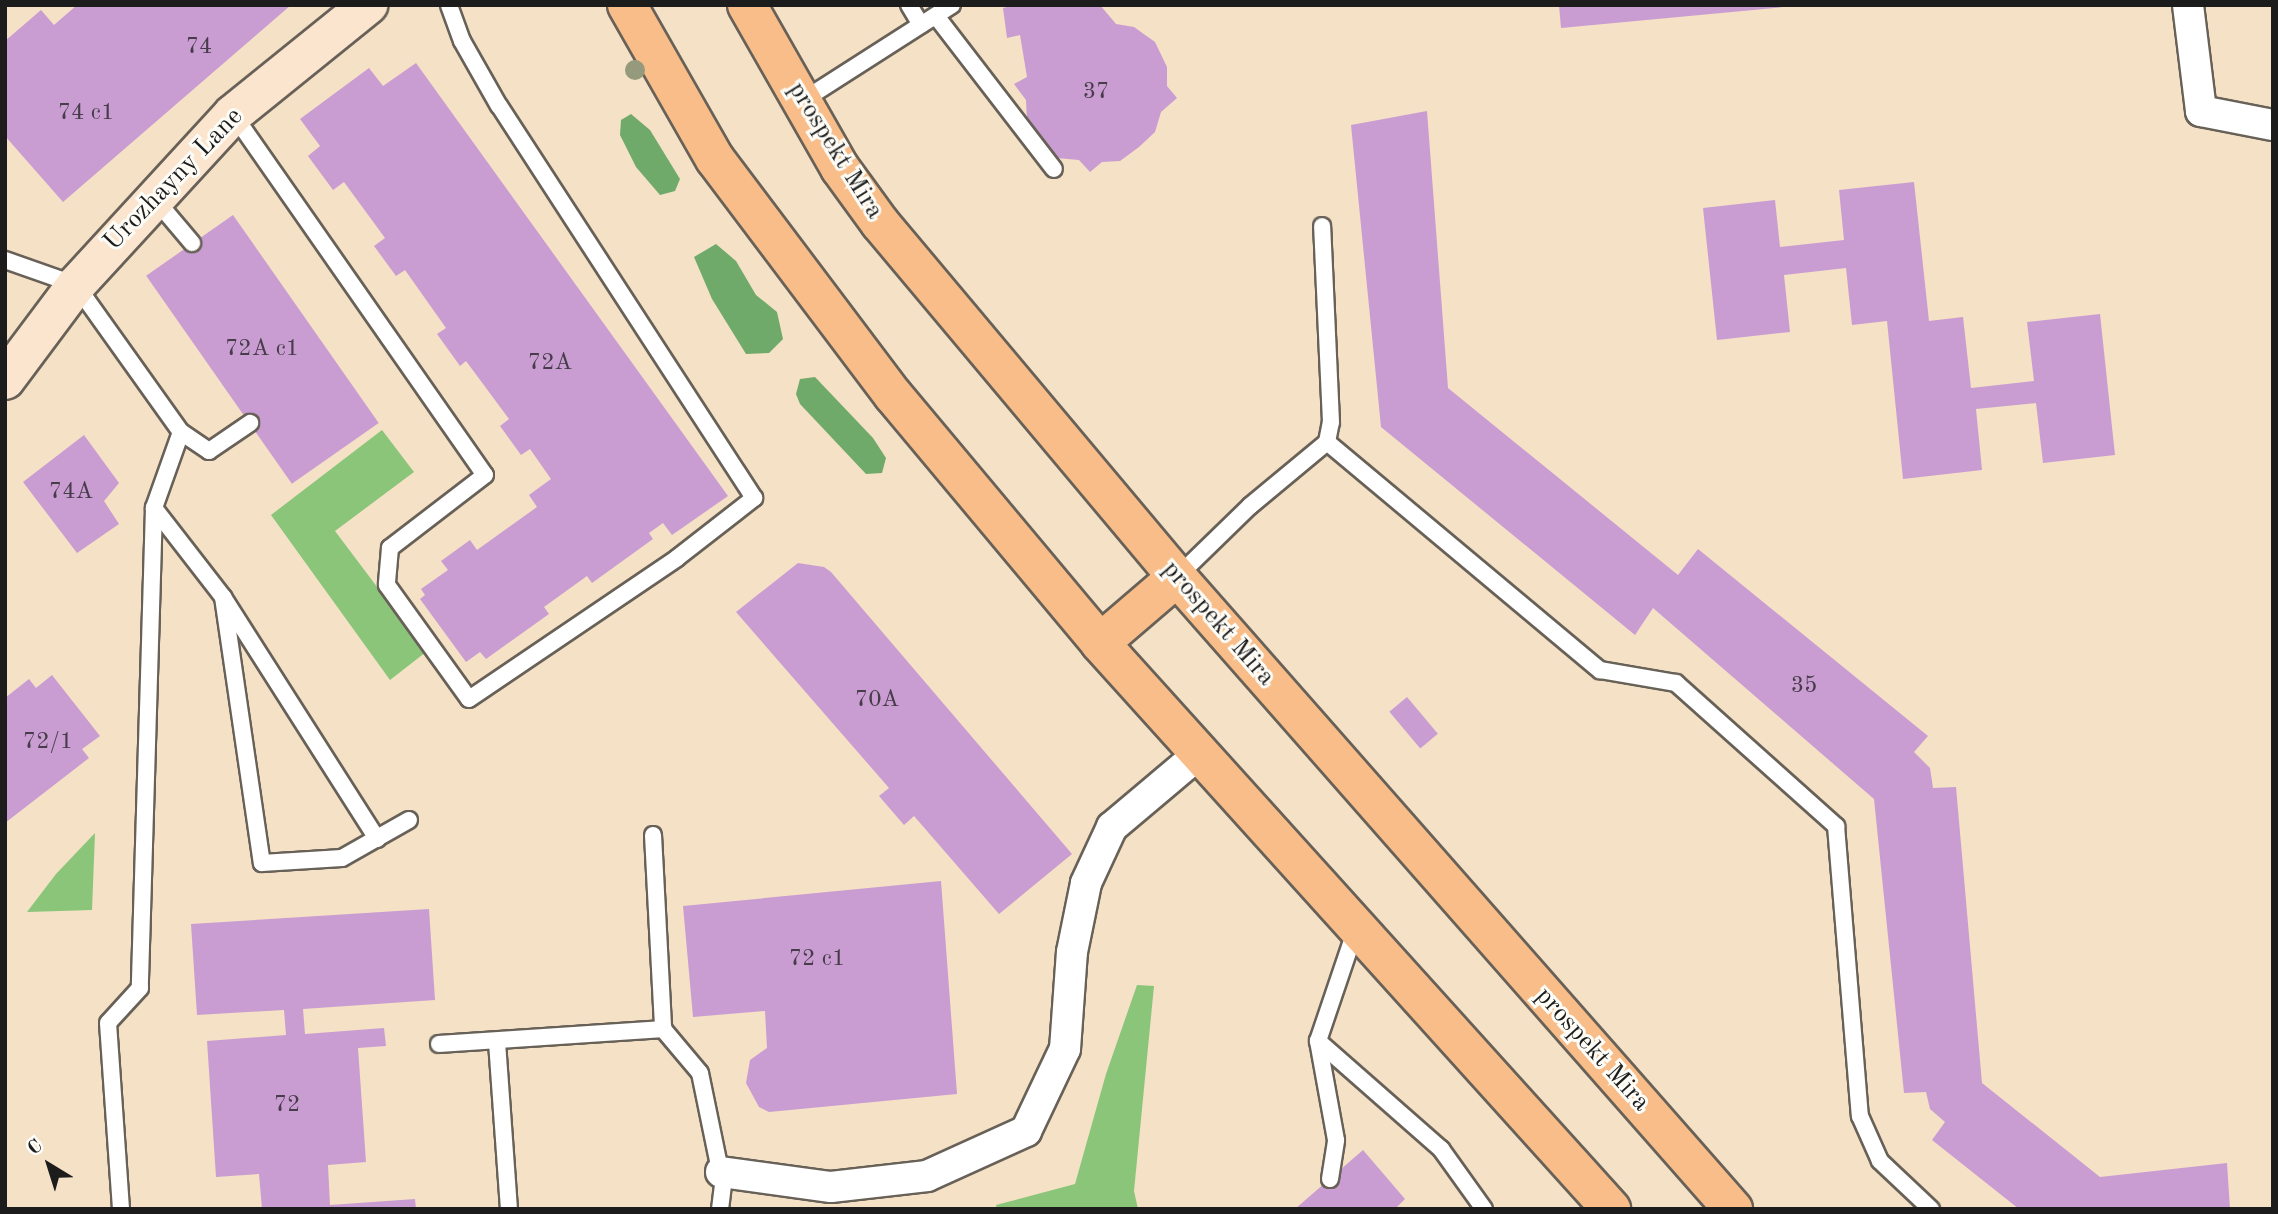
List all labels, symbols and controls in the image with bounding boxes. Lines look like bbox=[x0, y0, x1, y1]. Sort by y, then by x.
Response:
house number: 74 bbox=[186, 33, 212, 61]
street label: prospekt Mira bbox=[780, 77, 890, 225]
house number: 37 bbox=[1083, 78, 1109, 106]
house number: 74 с1 bbox=[58, 99, 114, 127]
street label: Urozhayny Lane bbox=[98, 102, 250, 258]
house number: 72А с1 bbox=[225, 335, 299, 363]
house number: 72А bbox=[528, 349, 572, 377]
house number: 74А bbox=[49, 478, 93, 506]
street label: prospekt Mira bbox=[1155, 555, 1281, 693]
house number: 35 bbox=[1791, 672, 1817, 700]
house number: 70А bbox=[855, 686, 899, 714]
house number: 72/1 bbox=[23, 728, 73, 756]
house number: 72 с1 bbox=[789, 945, 845, 973]
street label: prospekt Mira bbox=[1528, 982, 1656, 1118]
house number: 72 bbox=[274, 1091, 300, 1119]
north arrow bbox=[14, 1130, 84, 1200]
text: С bbox=[25, 1137, 47, 1159]

